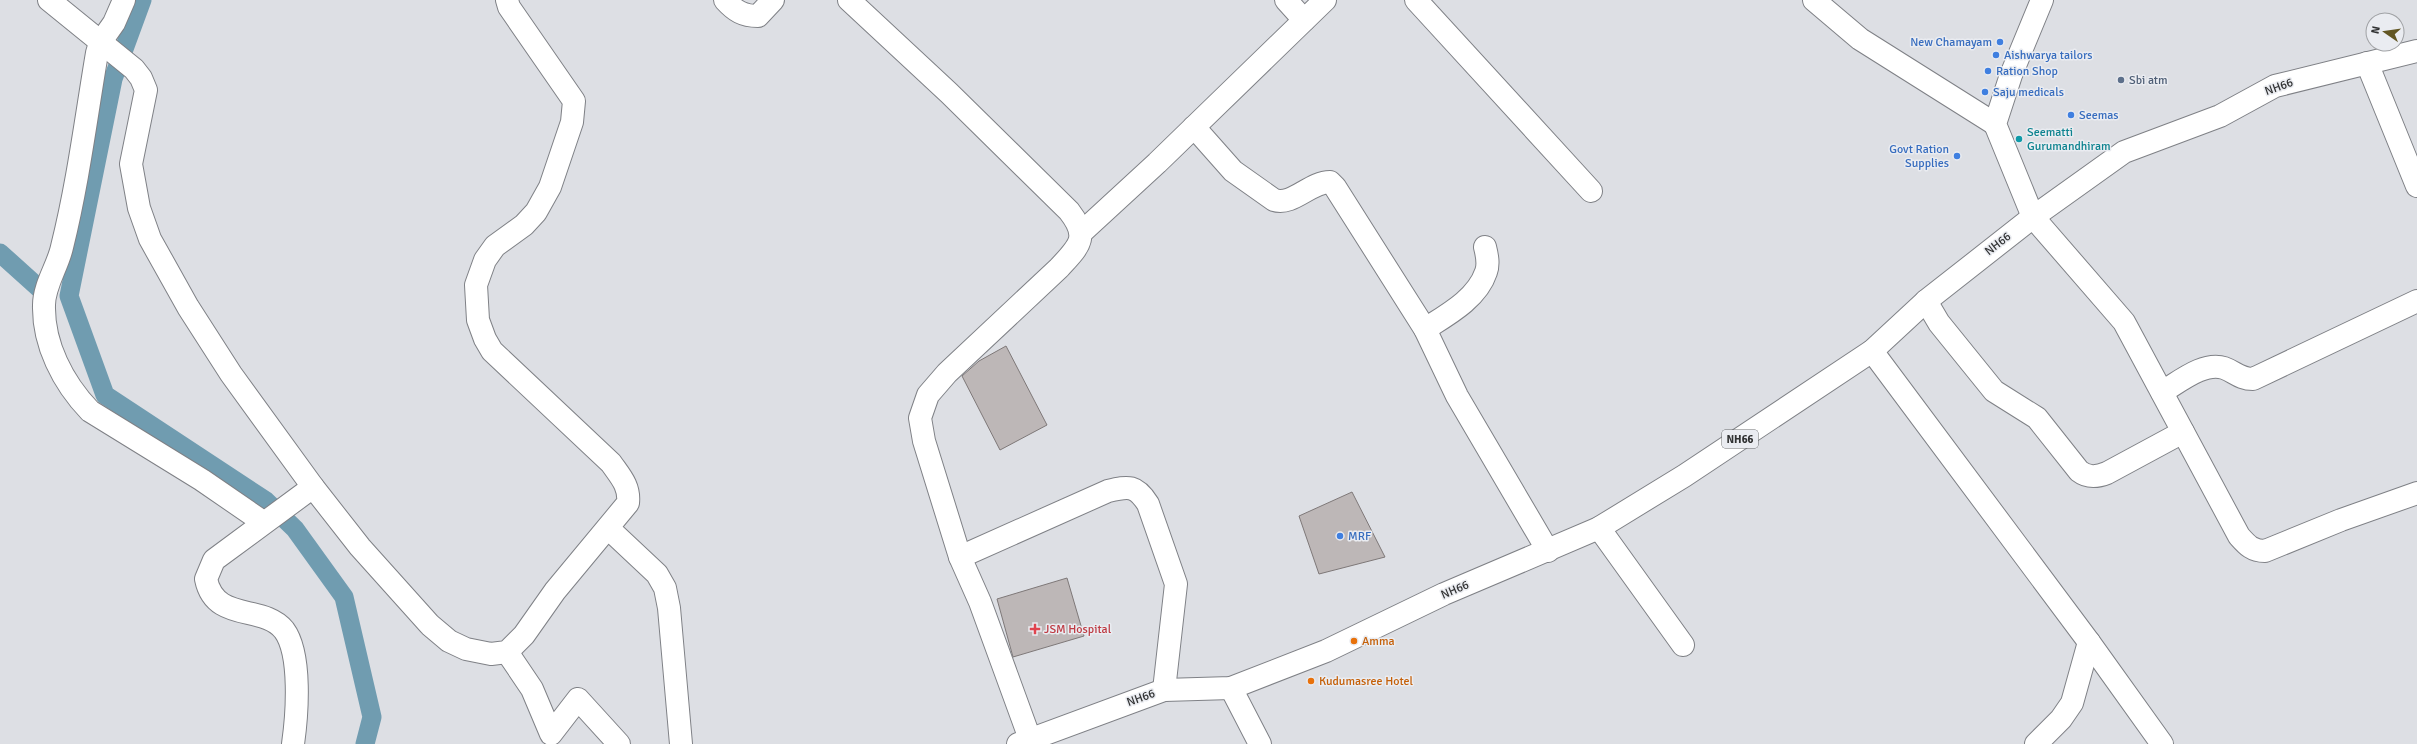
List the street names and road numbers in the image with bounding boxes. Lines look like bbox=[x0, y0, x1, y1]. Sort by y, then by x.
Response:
street label: NH66 bbox=[2263, 75, 2295, 99]
street label: NH66 bbox=[1982, 229, 2014, 259]
road number: NH66 bbox=[1722, 430, 1758, 448]
street label: NH66 bbox=[1439, 577, 1471, 603]
street label: NH66 bbox=[1125, 686, 1157, 710]

